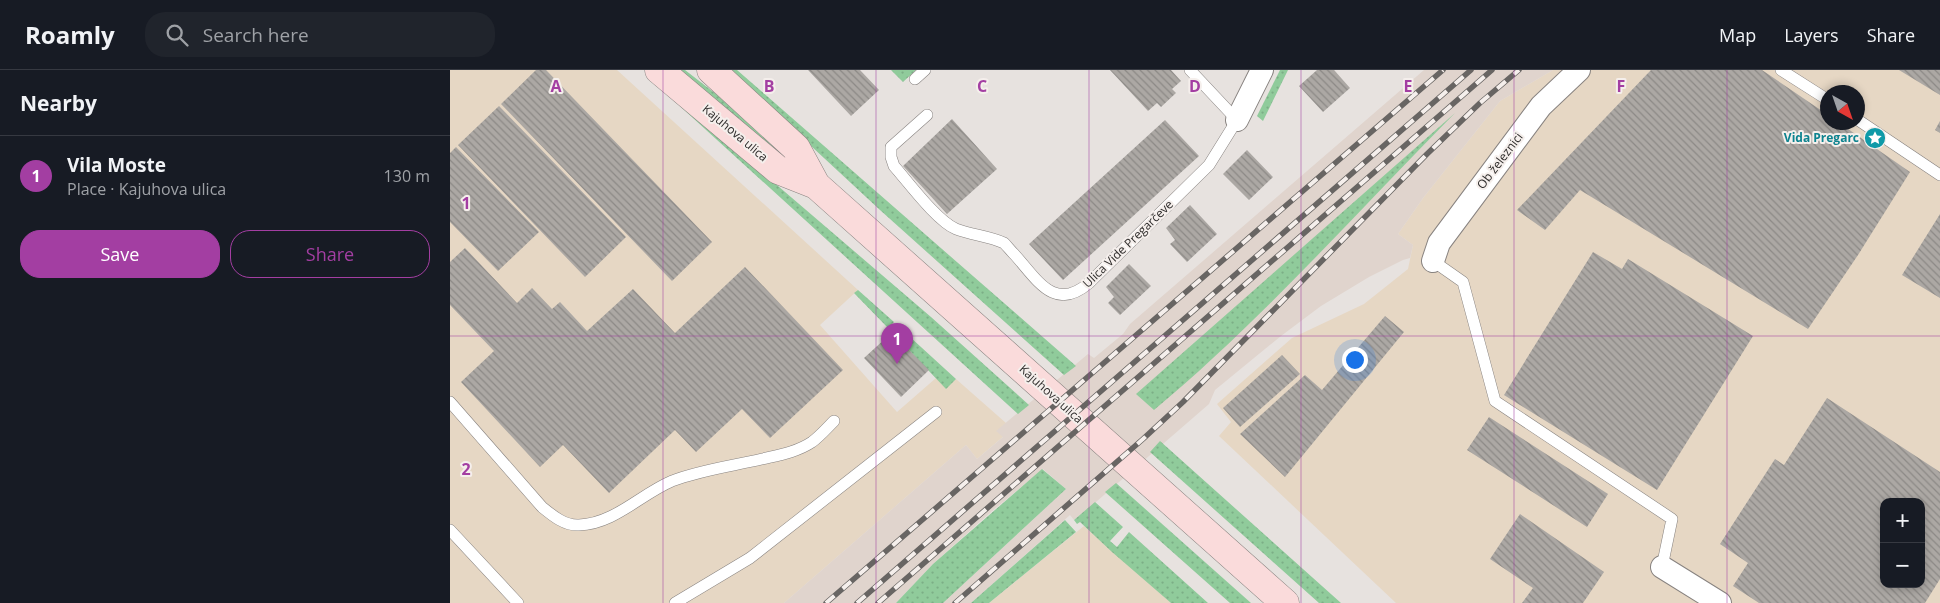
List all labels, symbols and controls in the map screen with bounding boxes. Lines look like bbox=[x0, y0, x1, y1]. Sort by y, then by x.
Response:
search box bbox=[145, 12, 495, 57]
text: Roamly bbox=[25, 18, 115, 51]
icon: search bbox=[163, 21, 191, 49]
text: Search here bbox=[203, 22, 309, 48]
text: Map bbox=[1719, 23, 1756, 47]
text: Layers bbox=[1784, 23, 1839, 47]
text: Share bbox=[1867, 23, 1915, 47]
text: A bbox=[550, 75, 562, 97]
text: B bbox=[764, 75, 774, 97]
text: C bbox=[977, 75, 987, 97]
text: D bbox=[1189, 75, 1201, 97]
text: E bbox=[1404, 75, 1413, 97]
text: F bbox=[1617, 75, 1625, 97]
north arrow bbox=[1820, 85, 1865, 130]
text: Nearby bbox=[20, 89, 97, 117]
street label: Kajuhova ulica bbox=[699, 100, 772, 165]
place icon: Vida Pregarc bbox=[1863, 126, 1887, 150]
street label: Ob železnici bbox=[1473, 129, 1526, 192]
place label: Vida Pregarc bbox=[1784, 129, 1859, 146]
text: Vila Moste bbox=[67, 152, 166, 178]
text: 1 bbox=[31, 165, 41, 187]
text: 130 m bbox=[384, 165, 430, 187]
text: Place · Kajuhova ulica bbox=[67, 178, 226, 200]
text: 1 bbox=[461, 192, 471, 214]
street label: Ulica Vide Pregarčeve bbox=[1079, 196, 1177, 291]
button: Save bbox=[20, 230, 220, 278]
button: Share bbox=[230, 230, 430, 278]
pin: 1 bbox=[881, 323, 913, 364]
your location bbox=[1342, 347, 1368, 373]
street label: Kajuhova ulica bbox=[1016, 360, 1087, 427]
text: 2 bbox=[461, 458, 471, 480]
map controls bbox=[1880, 498, 1925, 588]
button: + bbox=[1880, 498, 1925, 543]
button: − bbox=[1880, 543, 1925, 588]

